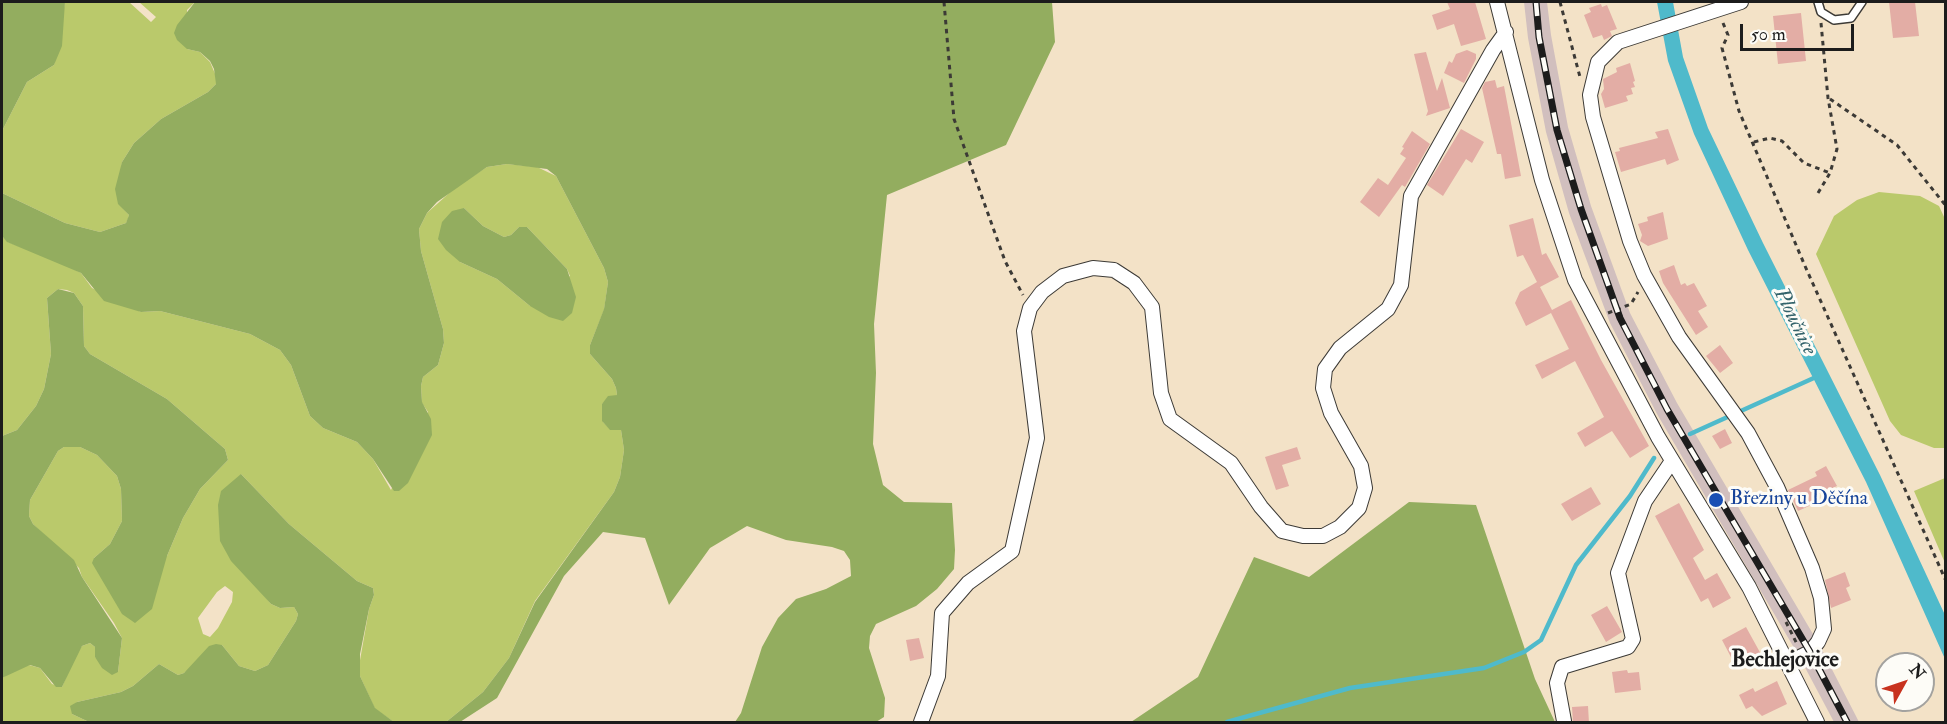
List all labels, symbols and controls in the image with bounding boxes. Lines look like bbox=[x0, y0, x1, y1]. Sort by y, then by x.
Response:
scale bar bbox=[1743, 12, 1857, 50]
text: 50 m bbox=[1751, 23, 1786, 46]
water label: Ploučnice bbox=[1767, 285, 1821, 359]
place label: Březiny u Děčína bbox=[1730, 488, 1868, 512]
marker: Březiny u Děčína bbox=[1707, 491, 1725, 509]
district label: Bechlejovice bbox=[1731, 648, 1839, 674]
north arrow bbox=[1875, 652, 1935, 712]
text: N bbox=[1905, 660, 1930, 684]

